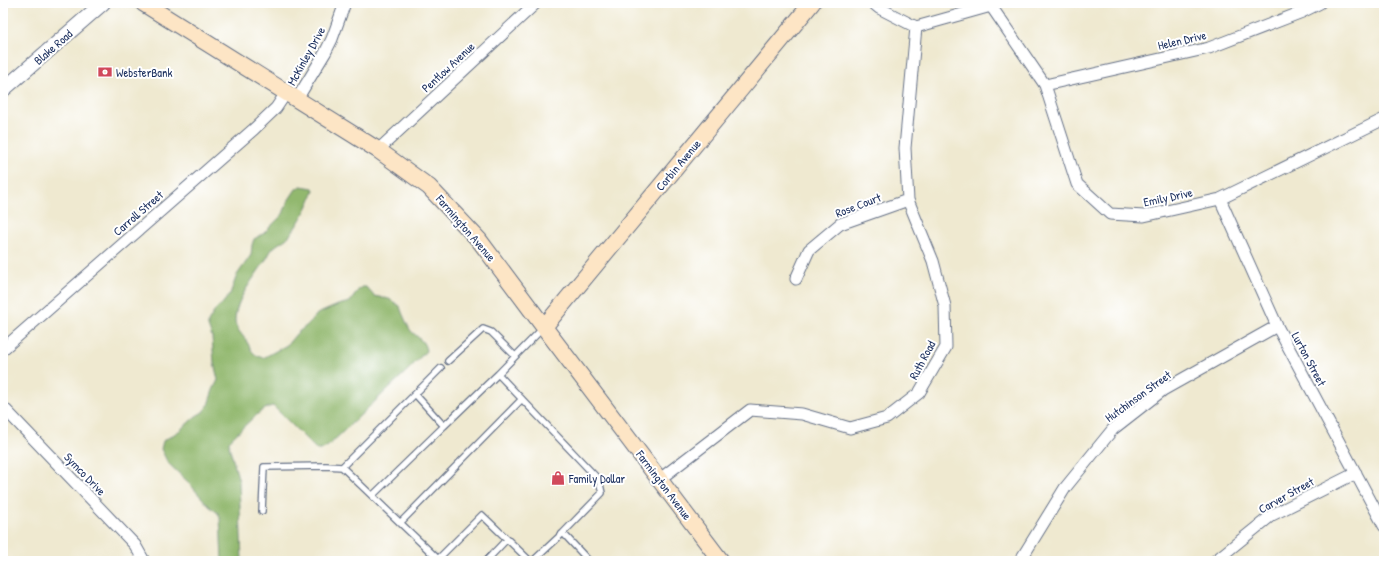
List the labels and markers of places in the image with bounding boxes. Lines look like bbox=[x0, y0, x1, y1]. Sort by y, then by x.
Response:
bank icon: WebsterBank bbox=[97, 64, 113, 80]
place label: WebsterBank bbox=[116, 64, 172, 81]
shop icon: Family Dollar bbox=[550, 470, 566, 486]
place label: Family Dollar bbox=[568, 470, 625, 487]

